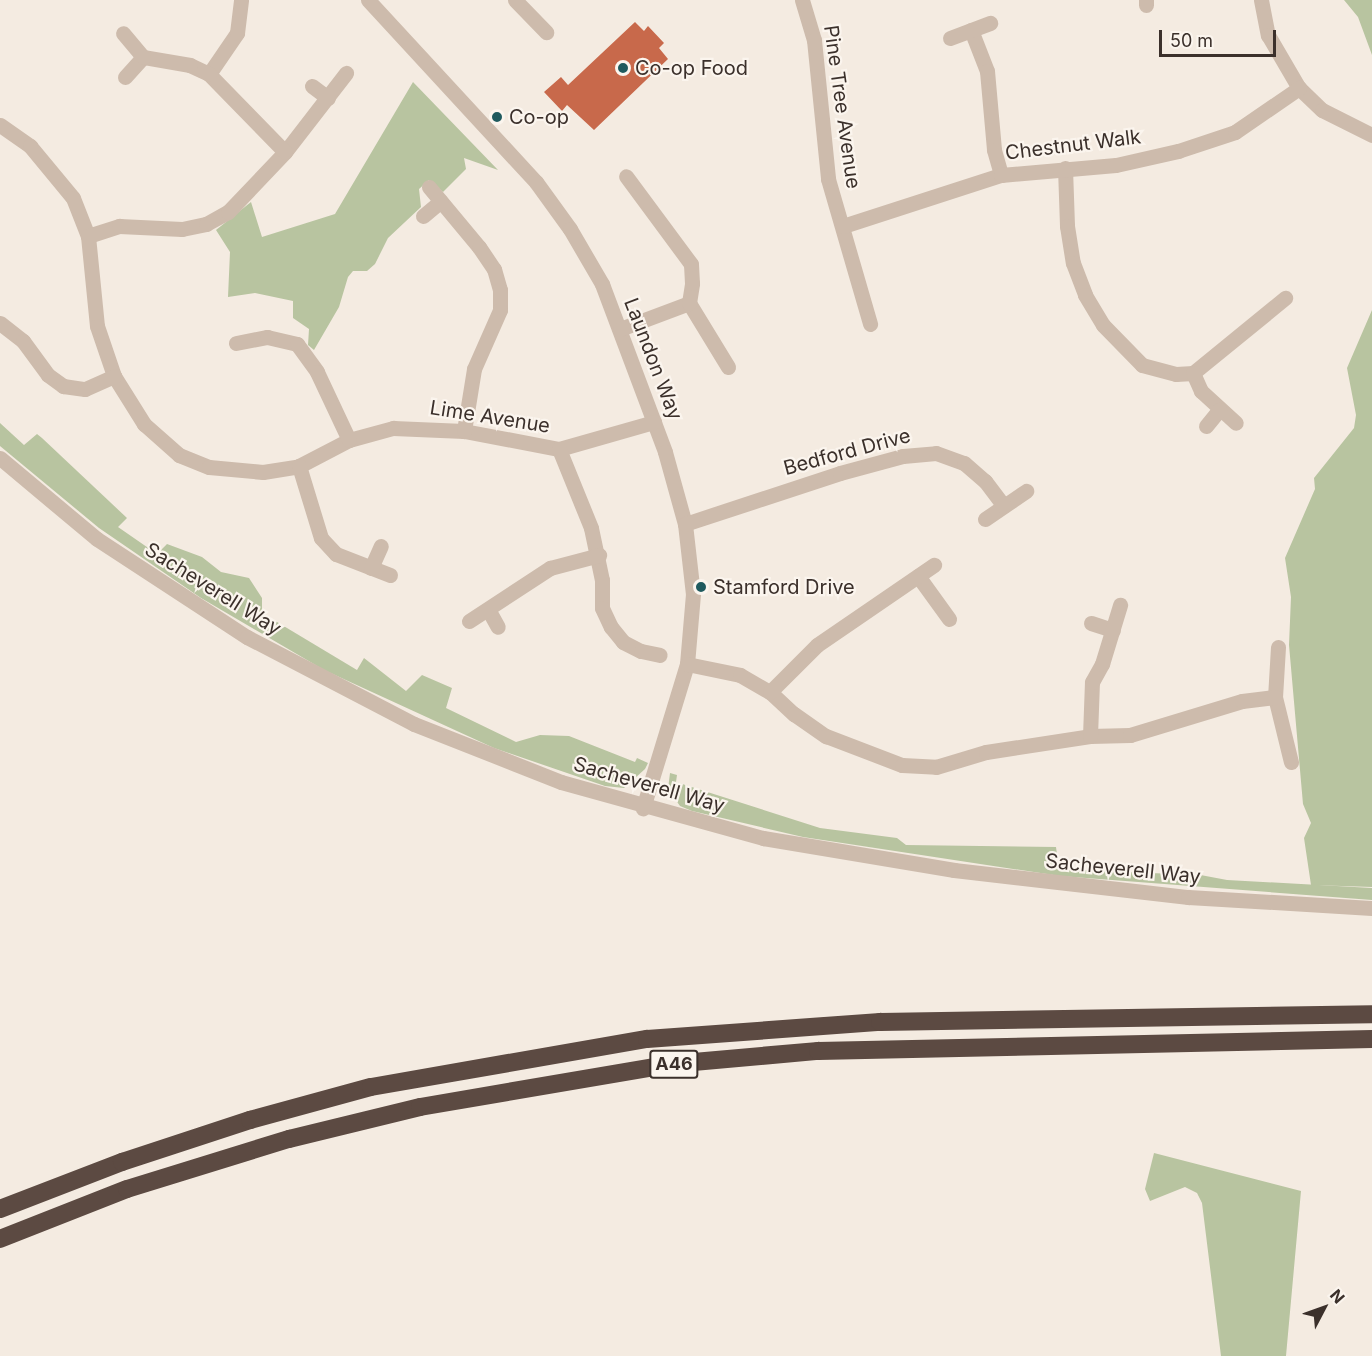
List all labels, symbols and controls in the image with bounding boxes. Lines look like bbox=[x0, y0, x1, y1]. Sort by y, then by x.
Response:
scale bar bbox=[1162, 18, 1279, 56]
street label: Pine Tree Avenue bbox=[819, 24, 865, 190]
text: 50 m bbox=[1170, 30, 1213, 51]
place label: Co-op Food bbox=[635, 56, 748, 80]
marker: Co-op Food bbox=[616, 61, 630, 75]
place label: Co-op bbox=[509, 105, 569, 129]
marker: Co-op bbox=[490, 110, 504, 124]
street label: Chestnut Walk bbox=[1004, 125, 1142, 165]
street label: Laundon Way bbox=[619, 295, 687, 423]
street label: Lime Avenue bbox=[428, 396, 552, 438]
street label: Bedford Drive bbox=[781, 424, 913, 480]
street label: Sacheverell Way bbox=[140, 537, 286, 641]
place label: Stamford Drive bbox=[713, 575, 855, 599]
marker: Stamford Drive bbox=[694, 580, 708, 594]
street label: Sacheverell Way bbox=[571, 752, 727, 818]
street label: Sacheverell Way bbox=[1044, 849, 1202, 889]
road number: A46 bbox=[648, 1049, 700, 1079]
north arrow bbox=[1294, 1278, 1354, 1338]
text: N bbox=[1326, 1285, 1349, 1307]

